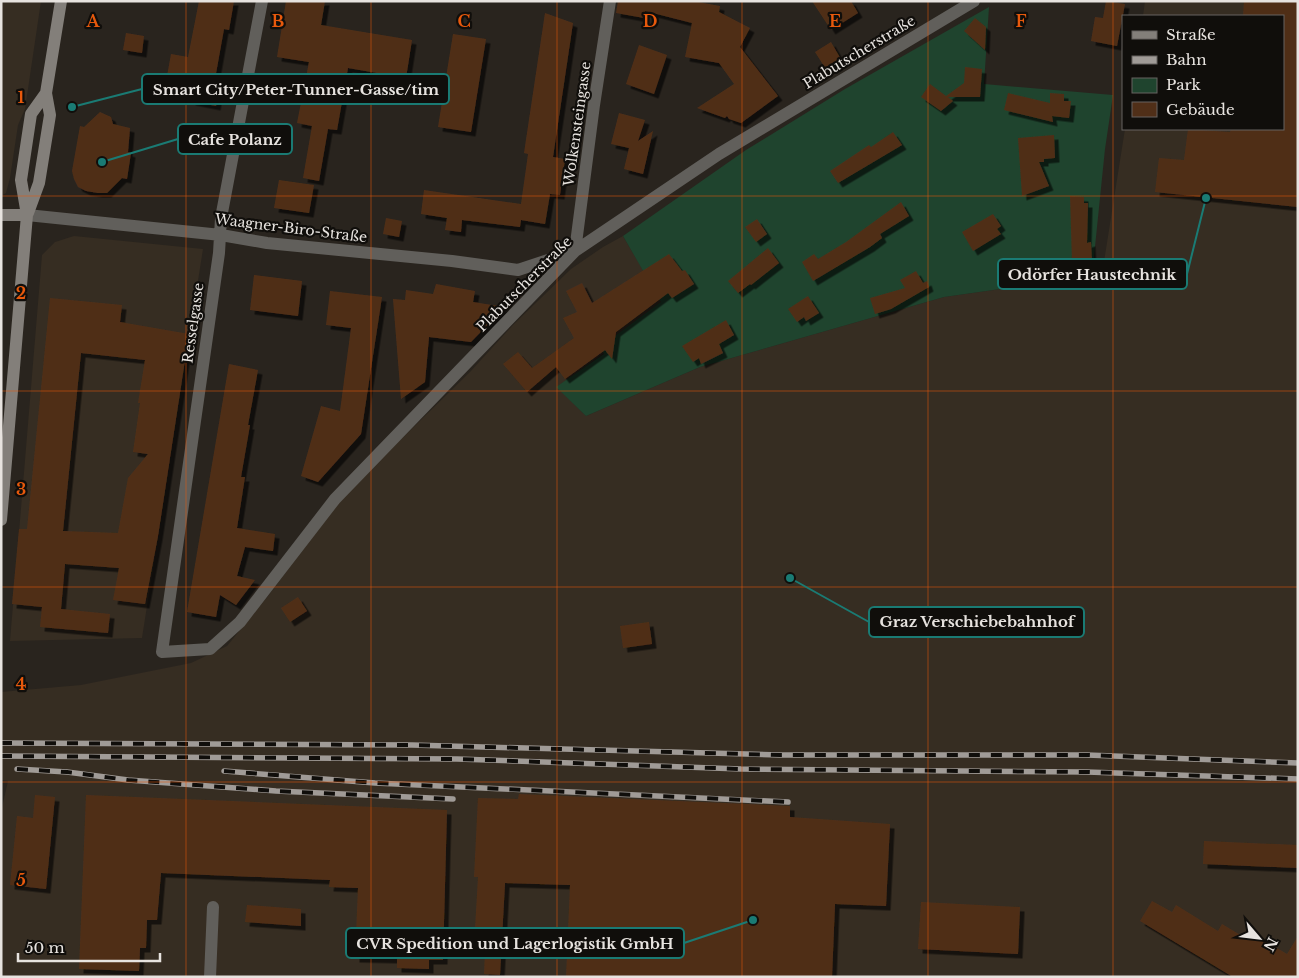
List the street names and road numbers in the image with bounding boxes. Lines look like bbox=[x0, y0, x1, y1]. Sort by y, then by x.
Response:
street label: Plabutscherstraße bbox=[800, 11, 918, 93]
street label: Wolkensteingasse bbox=[559, 60, 595, 189]
street label: Waagner-Biro-Straße bbox=[213, 210, 368, 246]
street label: Plabutscherstraße bbox=[473, 233, 575, 335]
street label: Resselgasse bbox=[178, 282, 208, 364]

